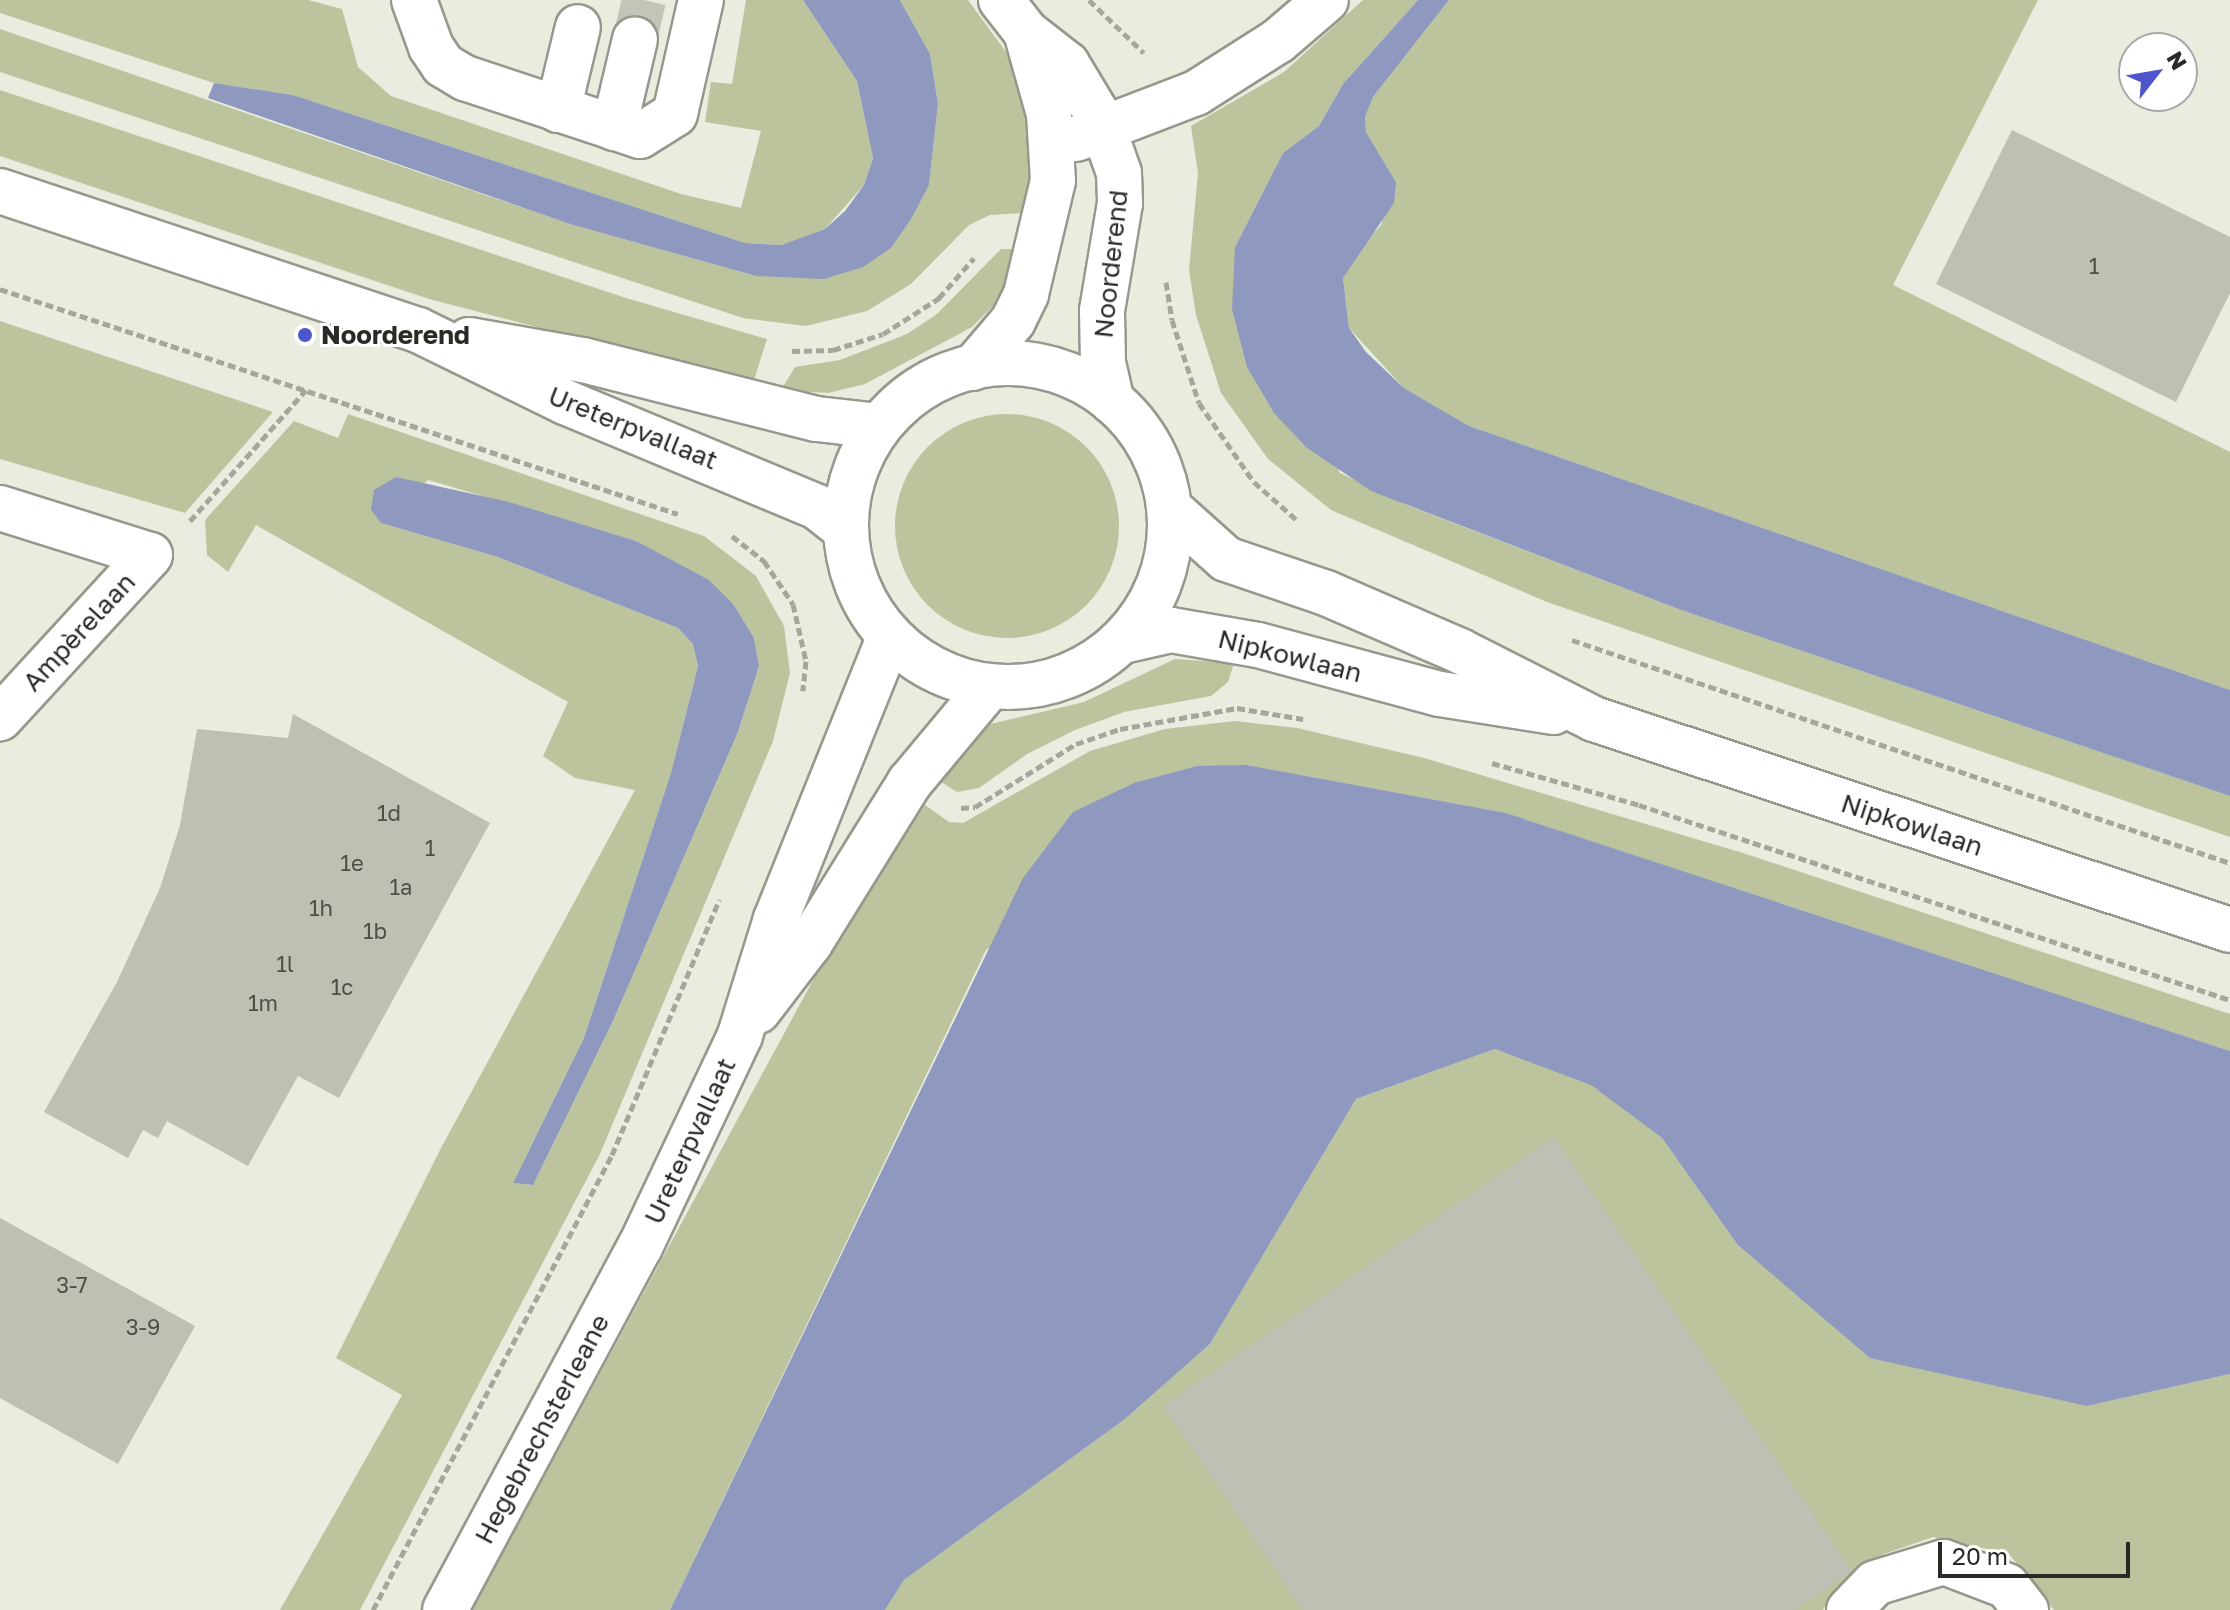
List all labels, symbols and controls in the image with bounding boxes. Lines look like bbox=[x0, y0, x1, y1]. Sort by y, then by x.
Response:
north arrow bbox=[2118, 32, 2198, 112]
text: N bbox=[2161, 46, 2193, 75]
street label: Noorderend bbox=[1088, 188, 1134, 340]
house number: 1 bbox=[2089, 253, 2099, 279]
place label: Noorderend bbox=[321, 319, 470, 351]
marker: Noorderend bbox=[296, 326, 314, 344]
street label: Ureterpvallaat bbox=[544, 380, 722, 476]
street label: Ampèrelaan bbox=[16, 566, 142, 698]
street label: Nipkowlaan bbox=[1215, 623, 1365, 689]
street label: Nipkowlaan bbox=[1837, 787, 1987, 863]
house number: 1d bbox=[377, 800, 401, 826]
house number: 1 bbox=[425, 835, 435, 861]
house number: 1e bbox=[340, 850, 364, 876]
house number: 1a bbox=[389, 874, 413, 900]
house number: 1h bbox=[309, 895, 333, 921]
house number: 1b bbox=[363, 918, 387, 944]
house number: 1l bbox=[276, 951, 294, 977]
house number: 1c bbox=[331, 974, 353, 1000]
house number: 1m bbox=[248, 990, 278, 1016]
street label: Ureterpvallaat bbox=[638, 1053, 742, 1229]
house number: 3-7 bbox=[56, 1272, 88, 1298]
street label: Hegebrechsterleane bbox=[468, 1309, 616, 1549]
house number: 3-9 bbox=[126, 1314, 160, 1340]
scale bar bbox=[1942, 1526, 2134, 1576]
text: 20 m bbox=[1952, 1541, 2008, 1570]

